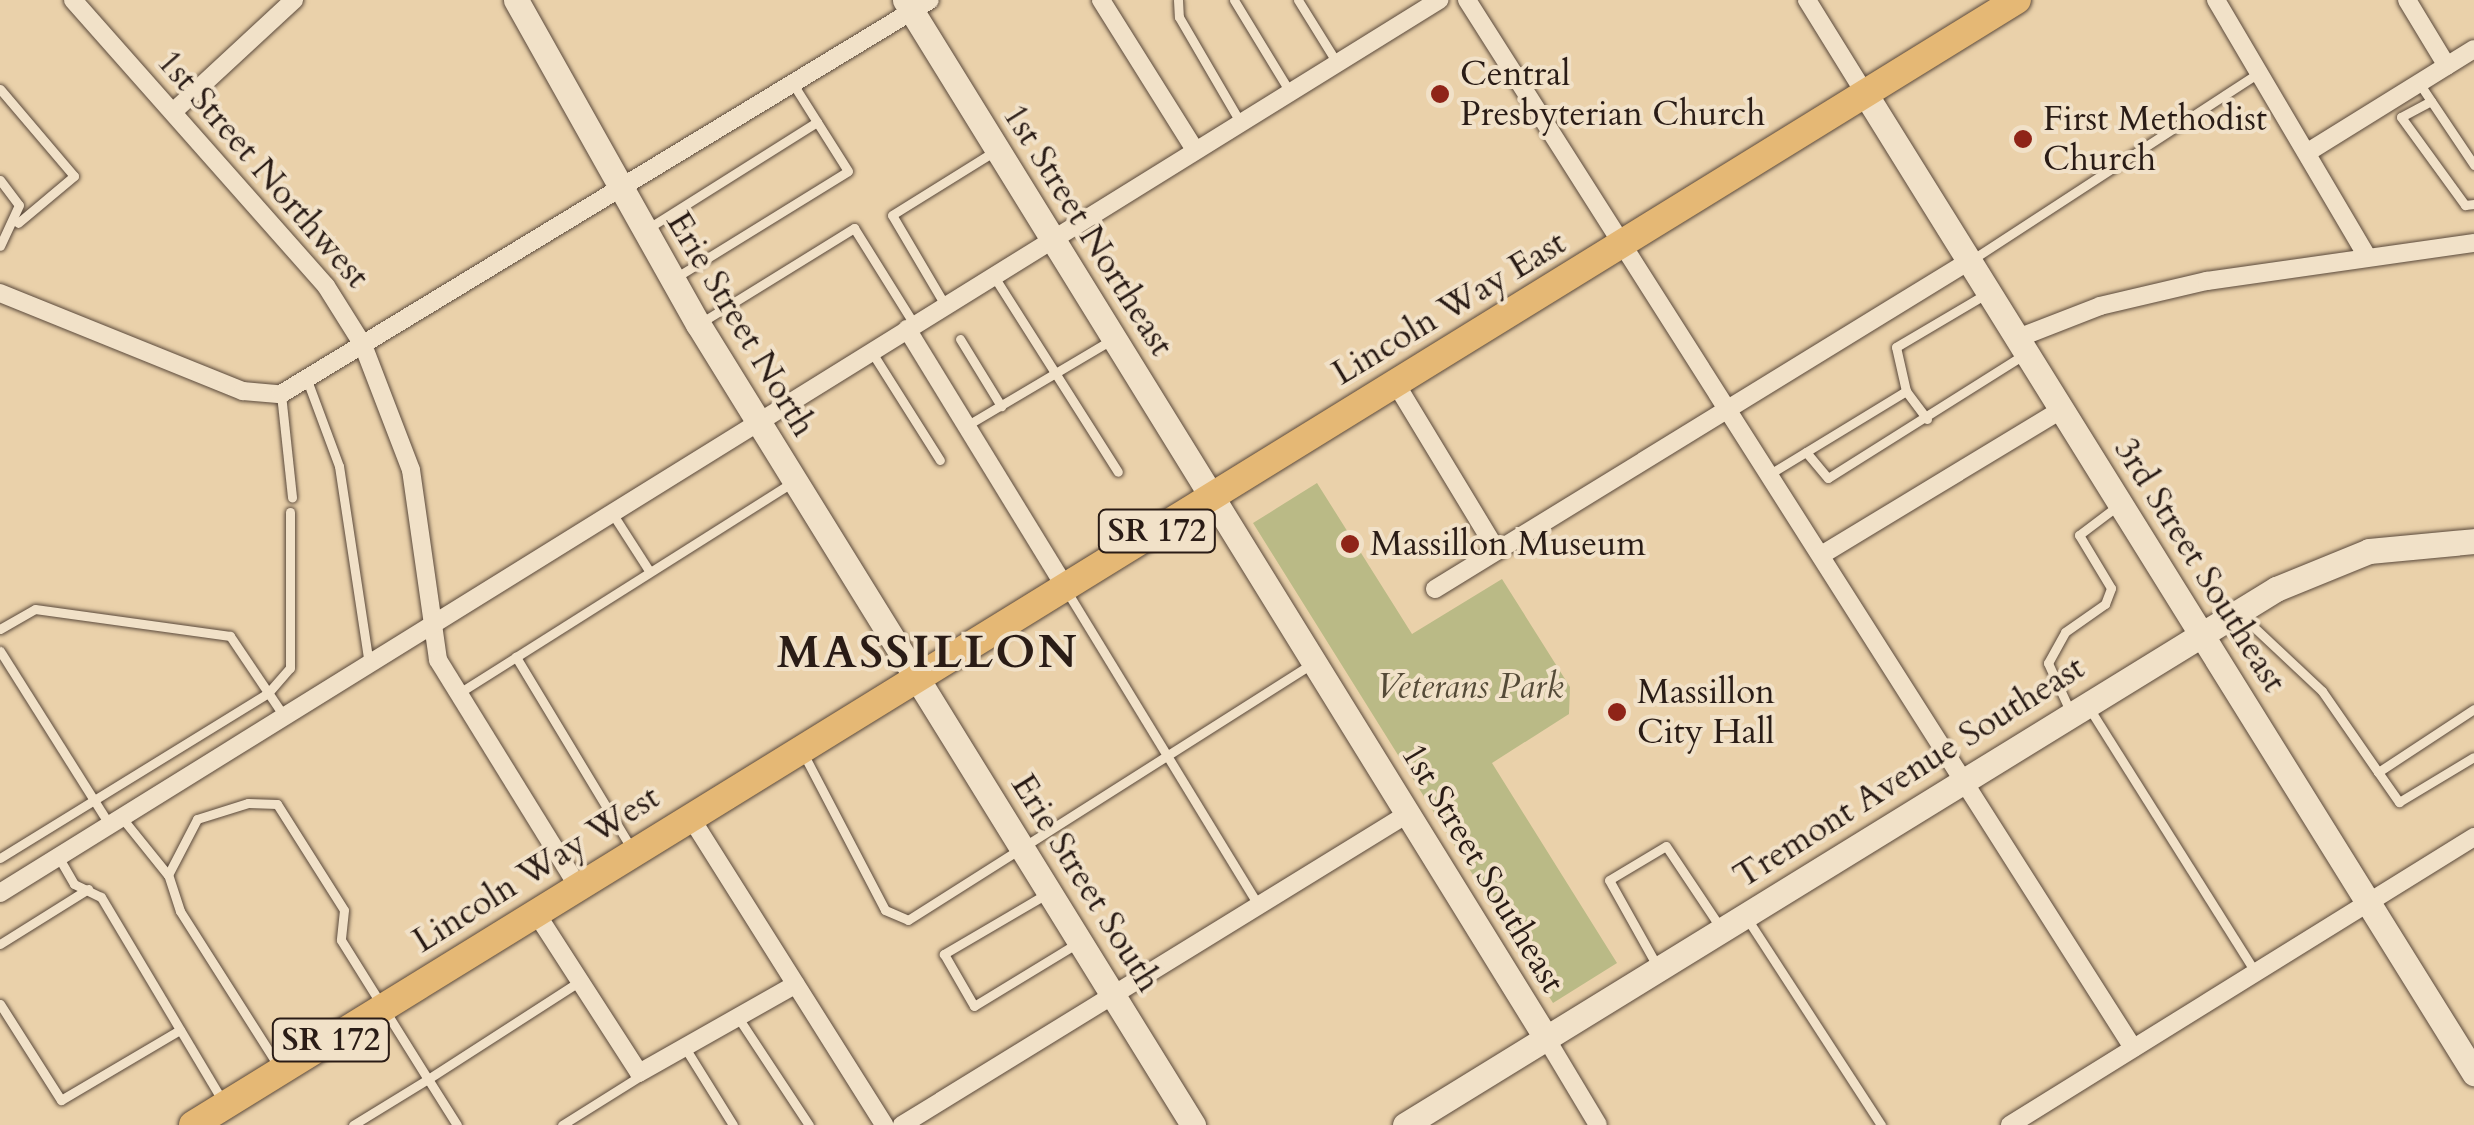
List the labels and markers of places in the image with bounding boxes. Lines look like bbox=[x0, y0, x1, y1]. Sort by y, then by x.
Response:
place label: Central Presbyterian Church bbox=[1460, 53, 1765, 135]
marker: Central Presbyterian Church bbox=[1429, 83, 1451, 105]
place label: First Methodist Church bbox=[2043, 98, 2267, 180]
marker: First Methodist Church bbox=[2012, 128, 2034, 150]
place label: Massillon Museum bbox=[1370, 523, 1646, 565]
marker: Massillon Museum bbox=[1339, 533, 1361, 555]
place label: Massillon City Hall bbox=[1637, 671, 1775, 753]
marker: Massillon City Hall bbox=[1606, 701, 1628, 723]

